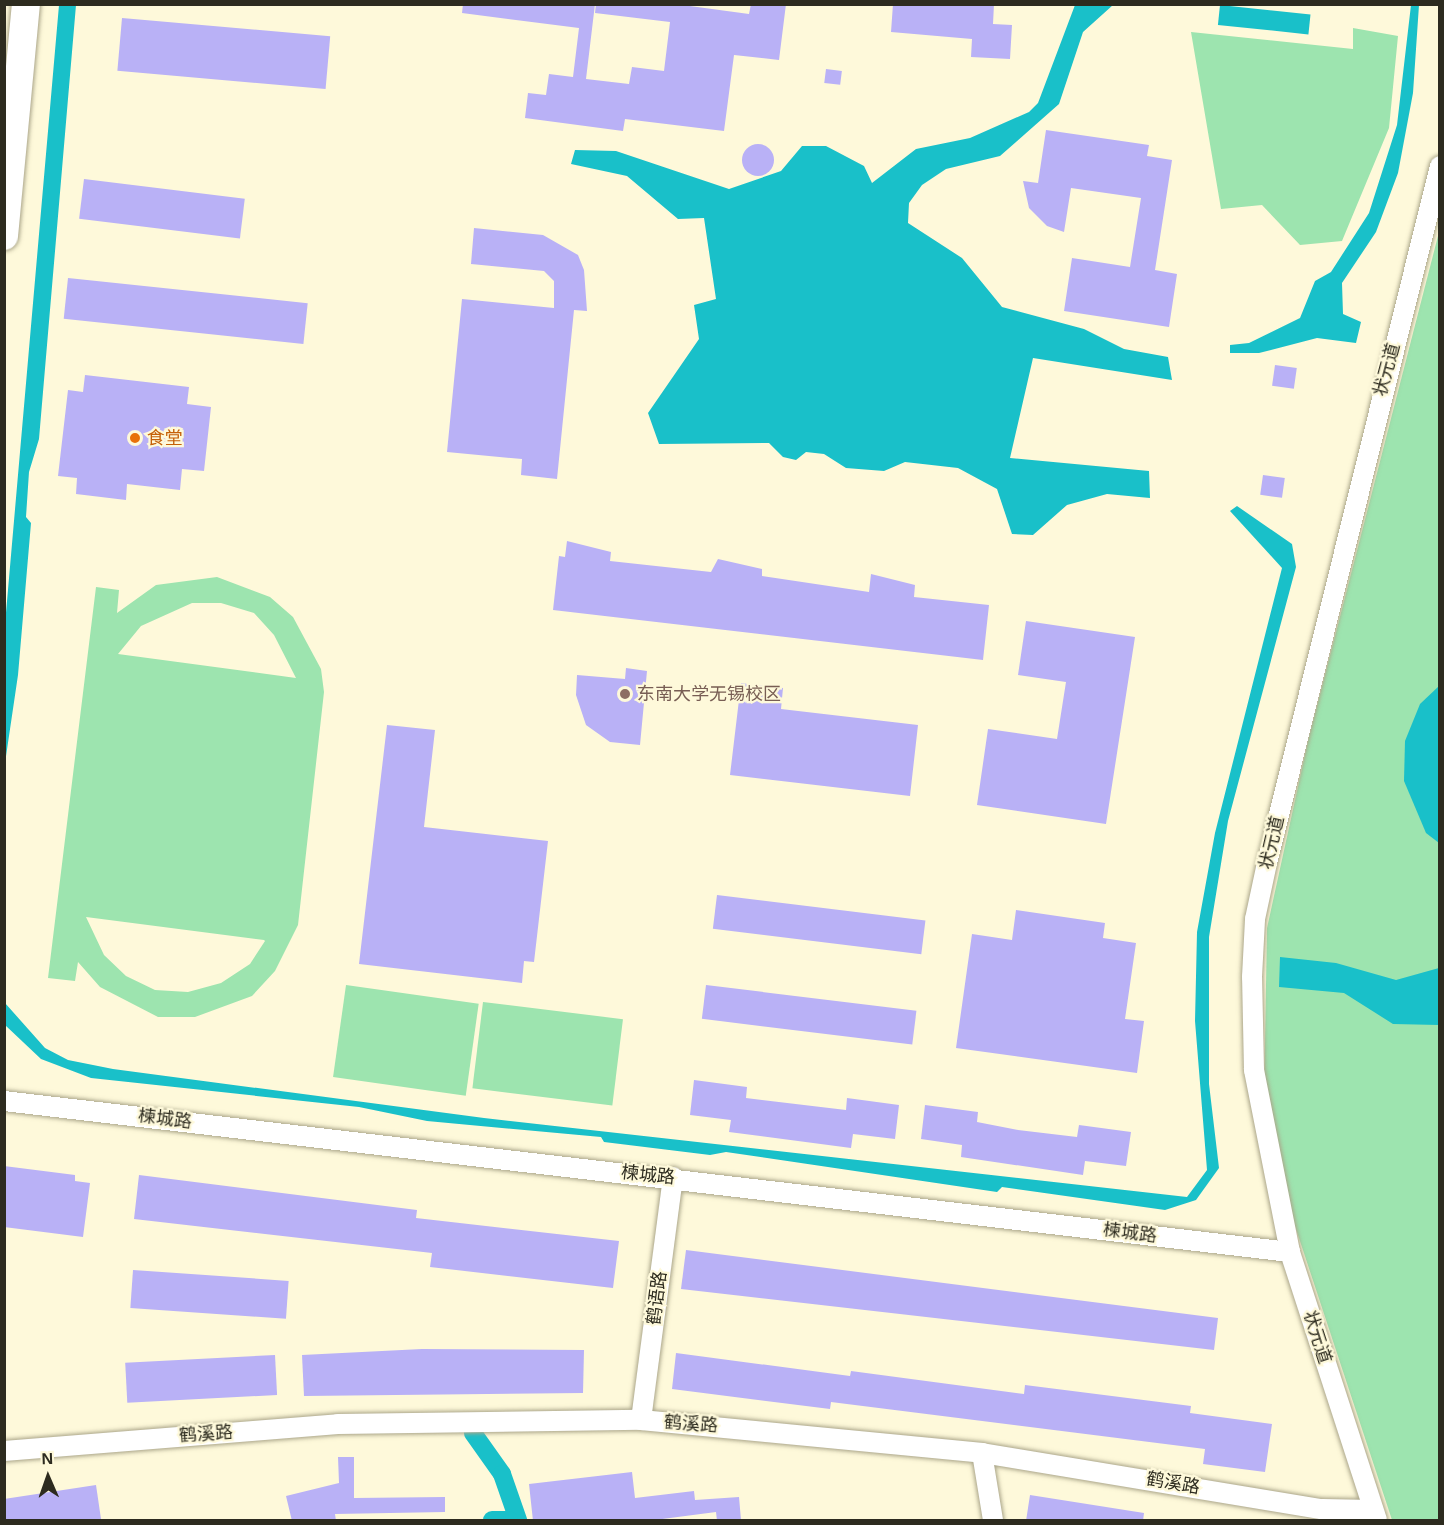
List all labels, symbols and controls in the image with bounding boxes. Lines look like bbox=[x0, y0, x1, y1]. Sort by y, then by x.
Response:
street label: 状元道 bbox=[1370, 341, 1404, 399]
place label: 食堂 bbox=[147, 427, 183, 449]
marker: 食堂 bbox=[128, 431, 142, 445]
place label: 东南大学无锡校区 bbox=[637, 683, 781, 705]
marker: 东南大学无锡校区 bbox=[618, 687, 632, 701]
street label: 状元道 bbox=[1255, 814, 1289, 872]
street label: 楝城路 bbox=[137, 1105, 193, 1133]
street label: 楝城路 bbox=[620, 1161, 676, 1189]
street label: 楝城路 bbox=[1102, 1219, 1158, 1247]
street label: 鹤语路 bbox=[643, 1270, 671, 1326]
street label: 状元道 bbox=[1298, 1308, 1336, 1366]
street label: 鹤溪路 bbox=[663, 1411, 719, 1437]
street label: 鹤溪路 bbox=[178, 1421, 234, 1447]
north arrow bbox=[18, 1447, 78, 1507]
text: N bbox=[41, 1450, 53, 1467]
street label: 鹤溪路 bbox=[1145, 1468, 1201, 1498]

